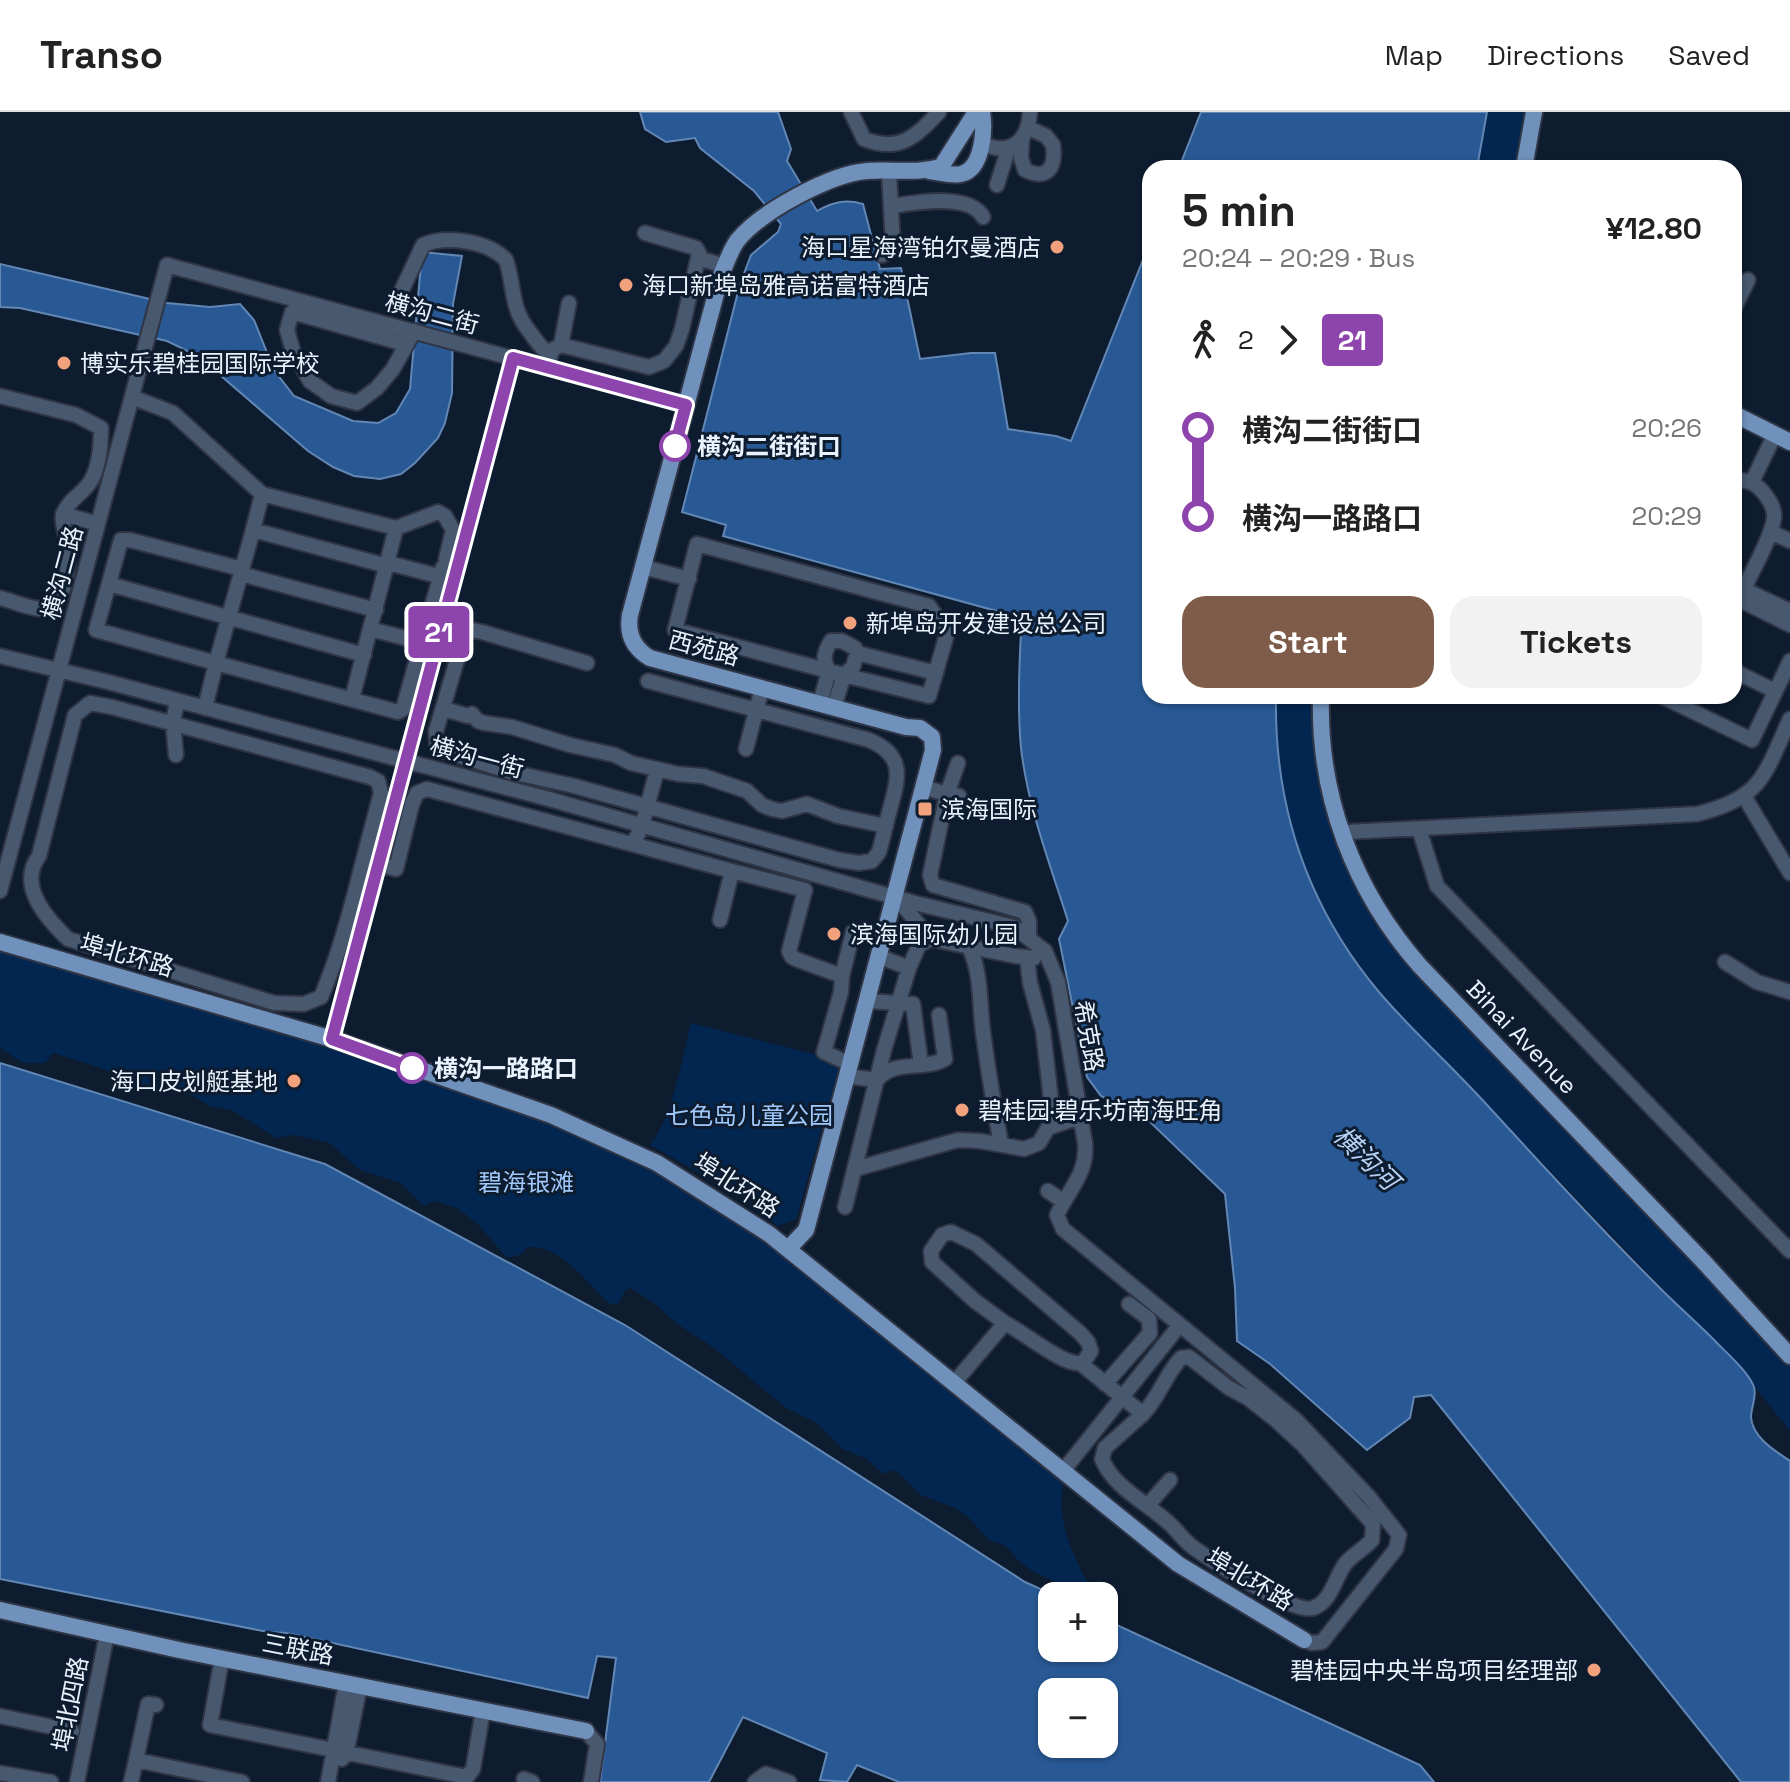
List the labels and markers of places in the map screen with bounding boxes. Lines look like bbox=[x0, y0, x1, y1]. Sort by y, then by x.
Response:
place label: 海口星海湾铂尔曼酒店 bbox=[801, 232, 1041, 263]
marker: 海口星海湾铂尔曼酒店 bbox=[1048, 238, 1066, 256]
place label: 海口新埠岛雅高诺富特酒店 bbox=[642, 270, 930, 301]
marker: 海口新埠岛雅高诺富特酒店 bbox=[617, 276, 635, 294]
place label: 博实乐碧桂园国际学校 bbox=[80, 348, 320, 379]
marker: 博实乐碧桂园国际学校 bbox=[55, 354, 73, 372]
marker: 横沟二街街口 bbox=[660, 431, 690, 461]
place label: 横沟二街街口 bbox=[697, 431, 841, 462]
place label: 新埠岛开发建设总公司 bbox=[866, 608, 1106, 639]
marker: 新埠岛开发建设总公司 bbox=[841, 614, 859, 632]
place label: 滨海国际 bbox=[941, 794, 1037, 825]
marker: 滨海国际 bbox=[916, 800, 934, 818]
place label: 滨海国际幼儿园 bbox=[850, 919, 1018, 950]
marker: 滨海国际幼儿园 bbox=[825, 925, 843, 943]
marker: 横沟一路路口 bbox=[397, 1053, 427, 1083]
place label: 横沟一路路口 bbox=[434, 1053, 578, 1084]
place label: 海口皮划艇基地 bbox=[110, 1066, 278, 1097]
marker: 海口皮划艇基地 bbox=[285, 1072, 303, 1090]
place label: 碧桂园·碧乐坊南海旺角 bbox=[978, 1095, 1223, 1126]
marker: 碧桂园·碧乐坊南海旺角 bbox=[953, 1101, 971, 1119]
place label: 碧桂园中央半岛项目经理部 bbox=[1290, 1655, 1578, 1686]
marker: 碧桂园中央半岛项目经理部 bbox=[1585, 1661, 1603, 1679]

